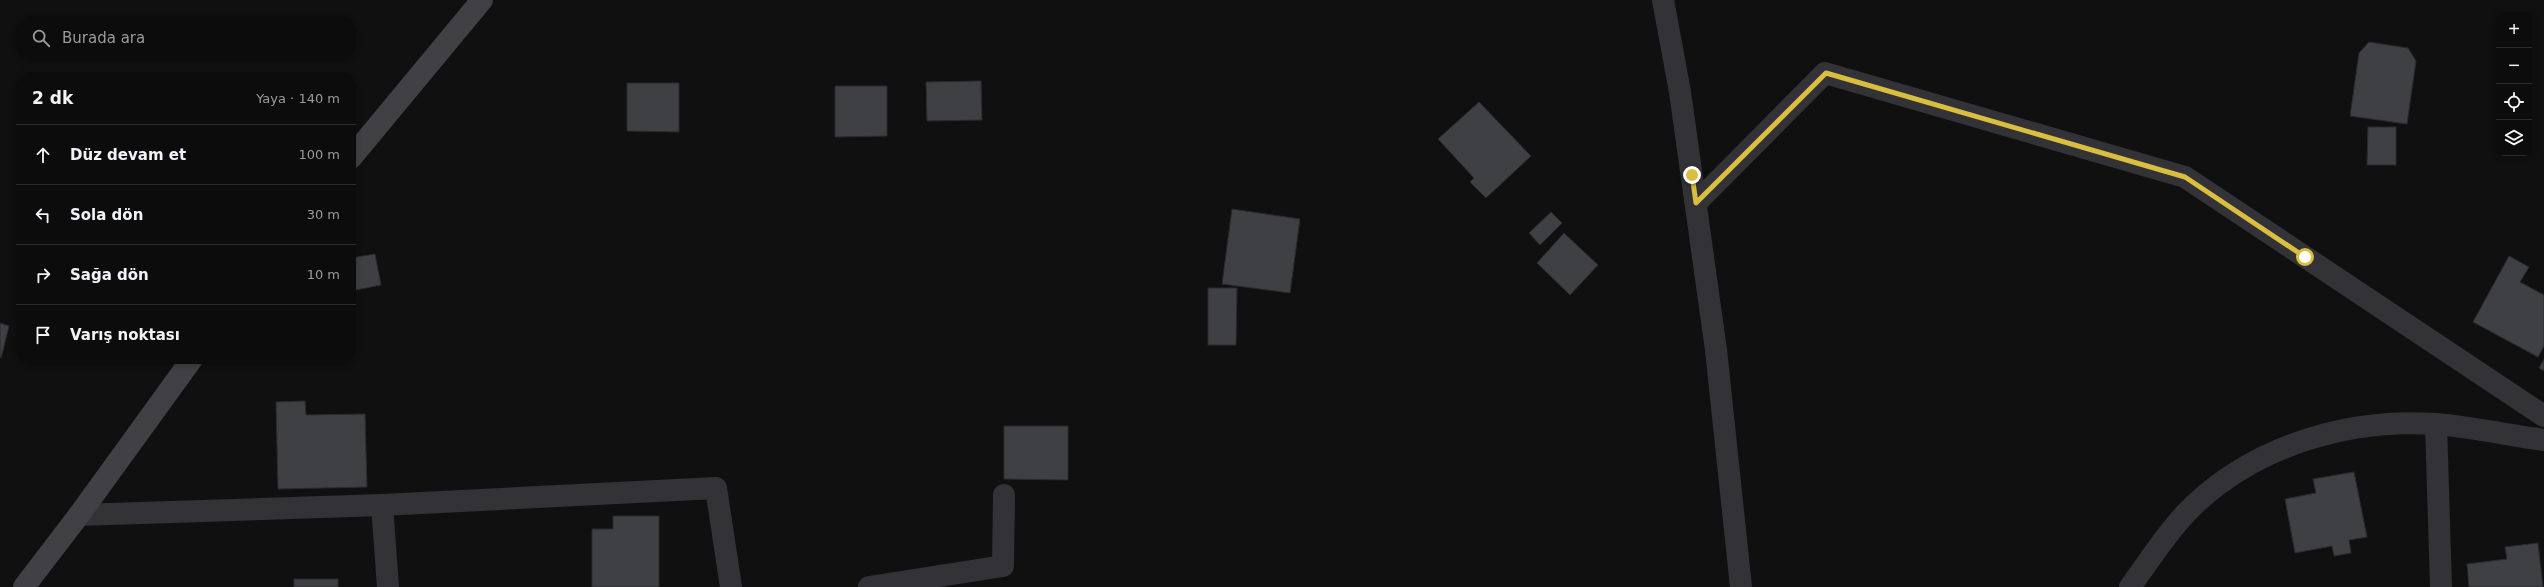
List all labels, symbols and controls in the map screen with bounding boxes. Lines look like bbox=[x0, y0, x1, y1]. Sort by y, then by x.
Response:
map controls bbox=[2496, 12, 2532, 156]
button: + bbox=[2496, 12, 2532, 48]
search box bbox=[16, 16, 356, 60]
icon: search bbox=[30, 27, 52, 49]
text: Burada ara bbox=[62, 29, 145, 47]
button: − bbox=[2496, 48, 2532, 84]
button: locate bbox=[2496, 84, 2532, 120]
text: 2 dk bbox=[32, 88, 73, 108]
text: Yaya · 140 m bbox=[256, 91, 340, 106]
button: layers bbox=[2496, 120, 2532, 156]
icon: ahead bbox=[32, 144, 54, 166]
text: Düz devam et bbox=[70, 146, 186, 164]
text: 100 m bbox=[298, 147, 340, 162]
route end bbox=[1683, 166, 1701, 184]
icon: left bbox=[32, 204, 54, 226]
text: Sola dön bbox=[70, 206, 143, 224]
text: 30 m bbox=[307, 207, 340, 222]
route start bbox=[2296, 248, 2314, 266]
icon: right bbox=[32, 264, 54, 286]
text: Sağa dön bbox=[70, 266, 149, 284]
text: 10 m bbox=[307, 267, 340, 282]
icon: arrive bbox=[32, 324, 54, 346]
text: Varış noktası bbox=[70, 326, 180, 344]

